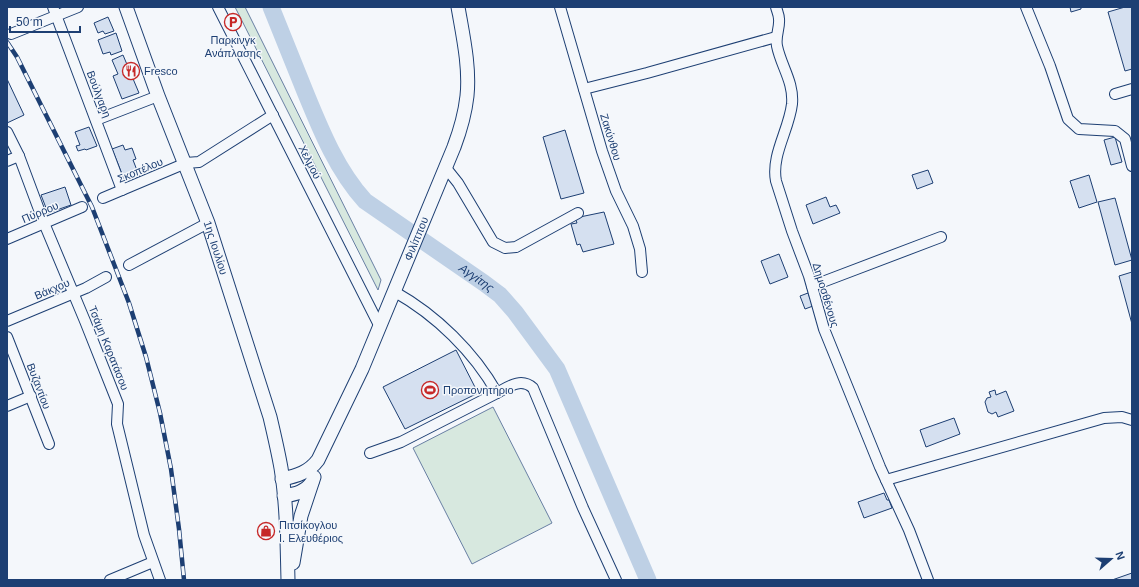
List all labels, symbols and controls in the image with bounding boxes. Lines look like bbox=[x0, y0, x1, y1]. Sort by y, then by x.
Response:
scale bar bbox=[10, 8, 80, 34]
parking icon: Παρκινγκ Ανάπλασης bbox=[223, 12, 243, 32]
text: 50 m bbox=[16, 15, 43, 29]
place label: Παρκινγκ Ανάπλασης bbox=[205, 34, 261, 59]
restaurant icon: Fresco bbox=[121, 61, 141, 81]
place label: Fresco bbox=[144, 65, 178, 77]
street label: Βούλγαρη bbox=[85, 69, 113, 119]
street label: Ζακύνθου bbox=[598, 112, 624, 162]
street label: Χελμού bbox=[296, 143, 324, 181]
street label: Σκοπέλου bbox=[116, 155, 164, 185]
street label: Πύρρου bbox=[20, 199, 60, 225]
street label: Φιλίππου bbox=[402, 215, 430, 262]
street label: 1ης Ιουλίου bbox=[202, 219, 230, 276]
water label: Αγγίτης bbox=[455, 260, 497, 295]
street label: Δημοσθένους bbox=[811, 261, 841, 329]
street label: Βάκχου bbox=[33, 276, 71, 302]
street label: Τσάμη Καρατάσου bbox=[87, 304, 131, 392]
street label: Βυζαντίου bbox=[25, 361, 53, 411]
sports icon: Προπονητήριο bbox=[420, 380, 440, 400]
place label: Προπονητήριο bbox=[443, 384, 514, 396]
place label: Πιτσίκογλου Ι. Ελευθέριος bbox=[279, 519, 343, 544]
shop icon: Πιτσίκογλου Ι. Ελευθέριος bbox=[256, 521, 276, 541]
north arrow bbox=[1091, 539, 1131, 579]
text: N bbox=[1113, 550, 1127, 561]

